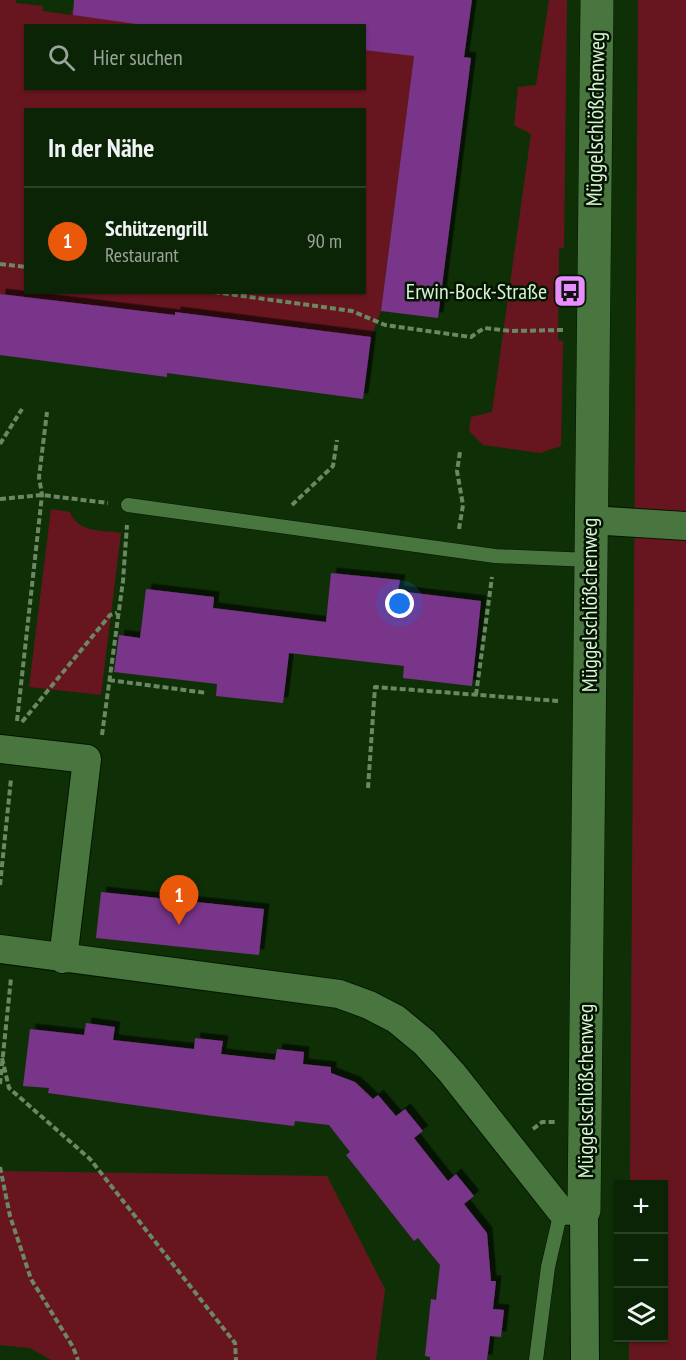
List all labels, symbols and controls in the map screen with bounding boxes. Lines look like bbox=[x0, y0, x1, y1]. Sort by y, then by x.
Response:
search box bbox=[24, 24, 366, 90]
street label: Müggelschlößchenweg bbox=[579, 31, 611, 207]
icon: search bbox=[45, 41, 78, 74]
text: Hier suchen bbox=[93, 43, 183, 71]
text: In der Nähe bbox=[48, 131, 154, 164]
text: Schützengrill bbox=[105, 214, 208, 242]
text: 1 bbox=[63, 228, 72, 254]
text: 90 m bbox=[307, 228, 342, 254]
text: Restaurant bbox=[105, 242, 179, 268]
bus stop icon: Erwin-Bock-Straße bbox=[552, 273, 588, 309]
place label: Erwin-Bock-Straße bbox=[406, 277, 547, 305]
street label: Müggelschlößchenweg bbox=[575, 518, 603, 692]
your location bbox=[385, 589, 414, 618]
pin: 1 bbox=[160, 876, 198, 925]
street label: Müggelschlößchenweg bbox=[571, 1004, 599, 1178]
map controls bbox=[614, 1180, 668, 1342]
button: + bbox=[614, 1180, 668, 1234]
button: − bbox=[614, 1234, 668, 1288]
button: layers bbox=[614, 1288, 668, 1342]

